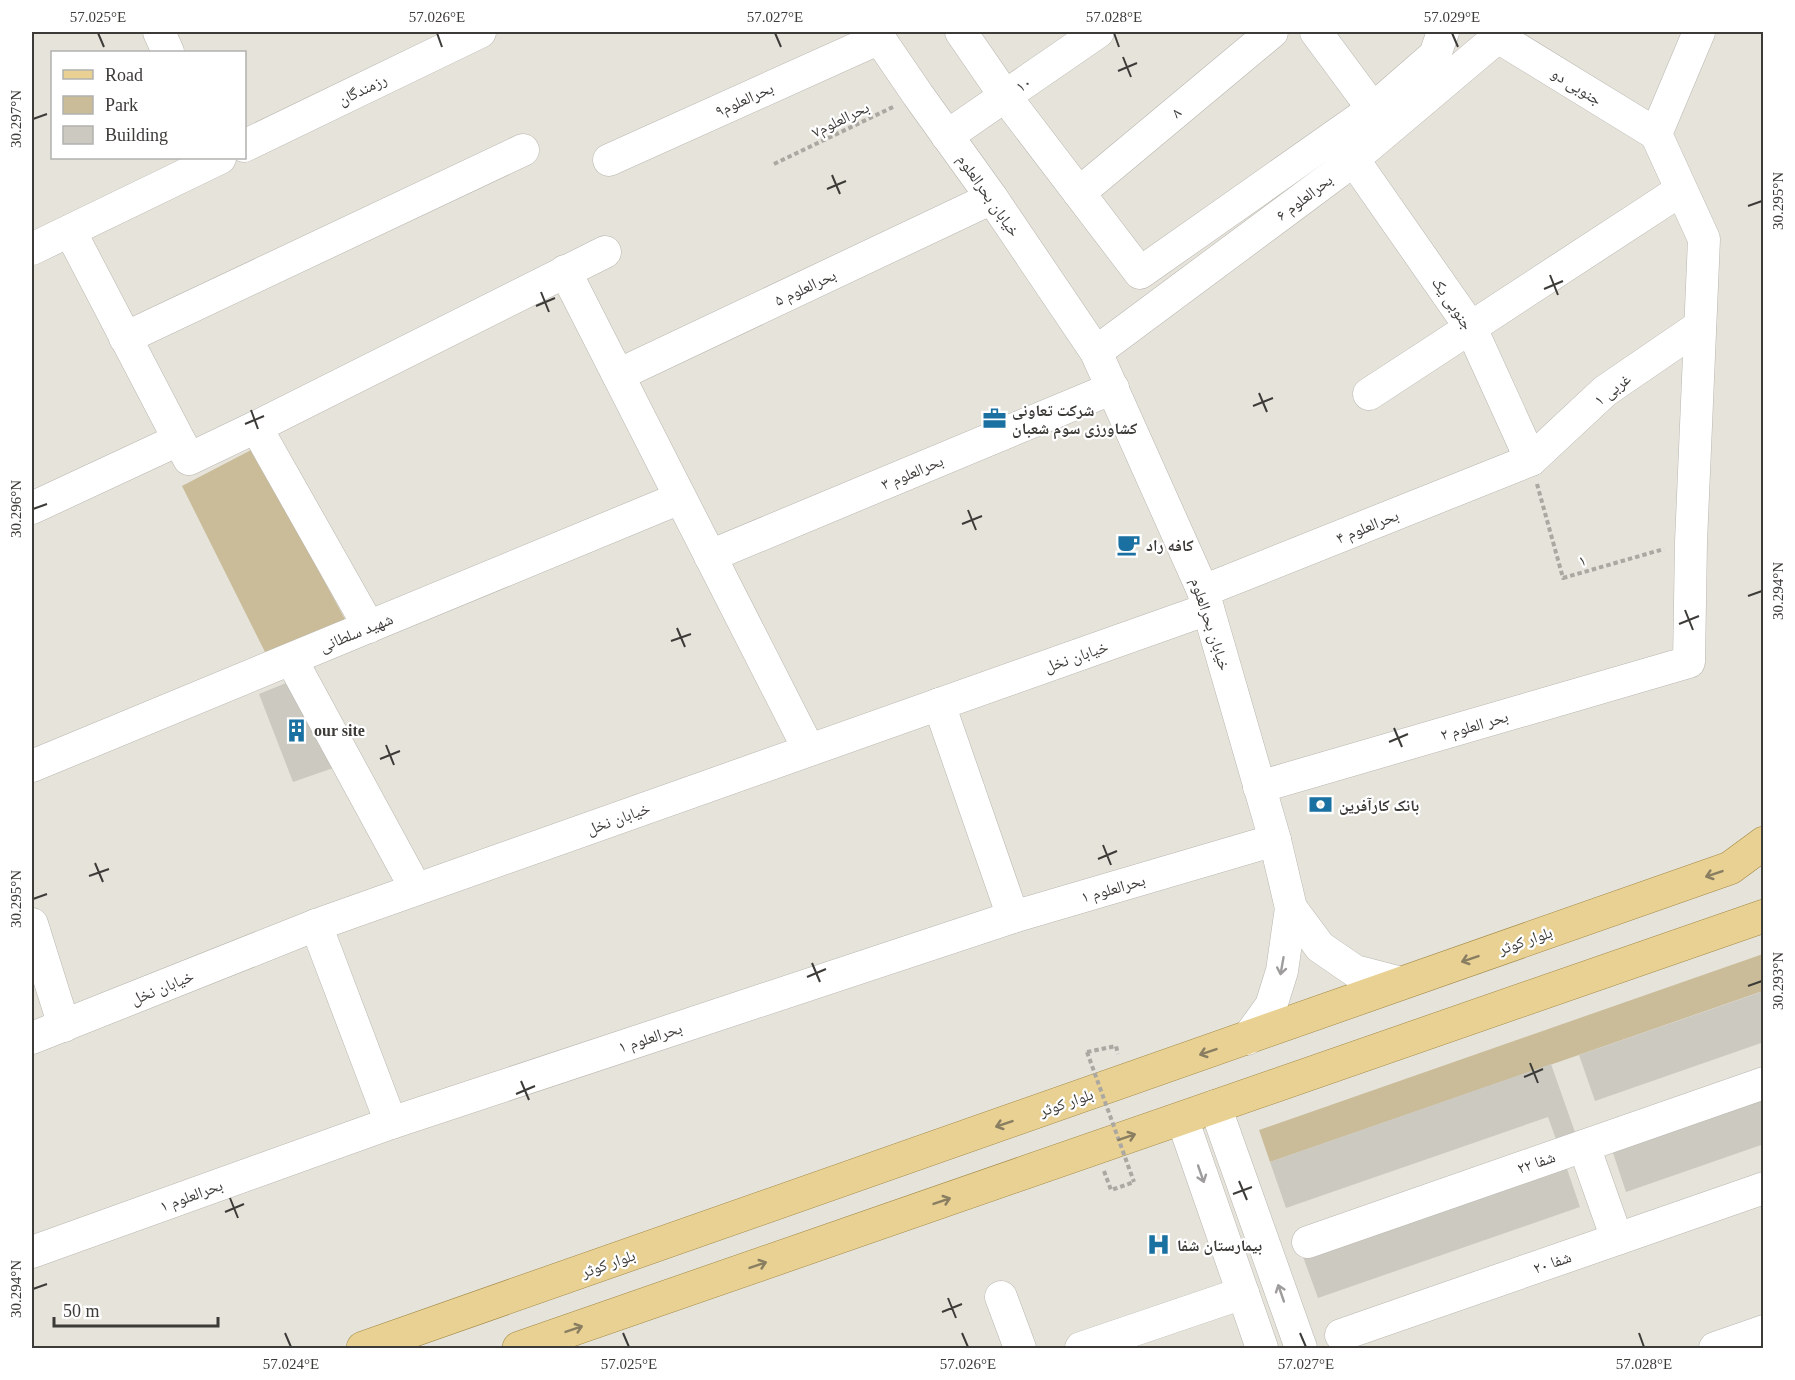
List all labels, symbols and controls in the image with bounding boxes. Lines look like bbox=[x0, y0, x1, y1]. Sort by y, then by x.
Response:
text: 57.025°E bbox=[70, 9, 126, 25]
text: 57.026°E bbox=[409, 9, 465, 25]
text: 57.027°E bbox=[747, 9, 803, 25]
text: 57.028°E bbox=[1086, 9, 1142, 25]
text: 57.029°E bbox=[1424, 9, 1480, 25]
legend bbox=[51, 51, 246, 159]
street label: جنوبی دو bbox=[1547, 64, 1605, 110]
text: Road bbox=[105, 65, 143, 85]
street label: رزمندگان bbox=[335, 70, 390, 110]
street label: ۱۰ bbox=[1013, 73, 1034, 95]
street label: بحرالعلوم۹ bbox=[713, 79, 777, 122]
text: 30.297°N bbox=[8, 90, 24, 148]
text: Park bbox=[105, 95, 138, 115]
street label: بحرالعلوم۷ bbox=[809, 98, 873, 142]
street label: ۸ bbox=[1168, 104, 1185, 121]
text: Building bbox=[105, 125, 168, 145]
street label: خیابان بحرالعلوم bbox=[952, 151, 1023, 241]
street label: بحرالعلوم ۶ bbox=[1273, 171, 1337, 226]
text: 30.295°N bbox=[1770, 172, 1786, 230]
street label: بحرالعلوم ۵ bbox=[772, 266, 839, 311]
street label: جنوبی یک bbox=[1427, 274, 1476, 334]
street label: غربی ۱ bbox=[1591, 370, 1635, 410]
place label: شرکت تعاونی کشاورزی سوم شعبان bbox=[1012, 402, 1137, 440]
office icon: شرکت تعاونی کشاورزی سوم شعبان bbox=[981, 406, 1007, 432]
street label: بحرالعلوم ۳ bbox=[879, 452, 947, 495]
text: 30.296°N bbox=[8, 480, 24, 538]
street label: بحرالعلوم ۴ bbox=[1334, 506, 1402, 549]
cafe icon: کافه راد bbox=[1115, 532, 1141, 558]
place label: کافه راد bbox=[1146, 537, 1194, 554]
street label: ۱ bbox=[1576, 551, 1588, 570]
text: 30.294°N bbox=[1770, 562, 1786, 620]
street label: خیابان بحرالعلوم bbox=[1186, 576, 1234, 673]
street label: شهید سلطانی bbox=[317, 610, 396, 657]
street label: خیابان نخل bbox=[1042, 638, 1111, 677]
street label: بحر العلوم ۲ bbox=[1438, 708, 1511, 745]
building icon: our site bbox=[283, 717, 309, 743]
place label: our site bbox=[314, 722, 365, 739]
bank icon: بانک کارآفرین bbox=[1308, 792, 1334, 818]
place label: بانک کارآفرین bbox=[1339, 797, 1419, 815]
street label: خیابان نخل bbox=[584, 799, 653, 840]
one-way arrow bbox=[1705, 869, 1724, 880]
text: 30.295°N bbox=[8, 870, 24, 928]
street label: بحرالعلوم ۱ bbox=[1079, 871, 1148, 908]
street label: بلوار کوثر bbox=[1495, 923, 1555, 959]
text: 30.293°N bbox=[1770, 952, 1786, 1010]
one-way arrow bbox=[1462, 954, 1480, 965]
one-way arrow bbox=[1276, 955, 1287, 975]
street label: خیابان نخل bbox=[128, 967, 197, 1010]
street label: بحرالعلوم ۱ bbox=[616, 1019, 685, 1058]
one-way arrow bbox=[1199, 1048, 1218, 1059]
street label: بلوار کوثر bbox=[1036, 1085, 1096, 1121]
one-way arrow bbox=[995, 1119, 1014, 1130]
one-way arrow bbox=[1117, 1131, 1136, 1142]
street label: شفا ۲۲ bbox=[1515, 1148, 1557, 1177]
one-way arrow bbox=[1197, 1164, 1208, 1183]
street label: بحرالعلوم ۱ bbox=[157, 1176, 226, 1217]
one-way arrow bbox=[932, 1195, 951, 1206]
hospital icon: بیمارستان شفا bbox=[1146, 1232, 1172, 1258]
place label: بیمارستان شفا bbox=[1177, 1237, 1262, 1255]
street label: بلوار کوثر bbox=[578, 1246, 638, 1282]
street label: شفا ۲۰ bbox=[1531, 1248, 1573, 1277]
one-way arrow bbox=[748, 1259, 767, 1270]
text: 30.294°N bbox=[8, 1260, 24, 1318]
one-way arrow bbox=[1275, 1284, 1286, 1303]
scale bar bbox=[54, 1290, 218, 1328]
text: 50 m bbox=[63, 1301, 100, 1321]
one-way arrow bbox=[564, 1323, 583, 1334]
text: 57.024°E bbox=[263, 1356, 319, 1372]
text: 57.025°E bbox=[601, 1356, 657, 1372]
text: 57.026°E bbox=[940, 1356, 996, 1372]
text: 57.027°E bbox=[1278, 1356, 1334, 1372]
text: 57.028°E bbox=[1616, 1356, 1672, 1372]

